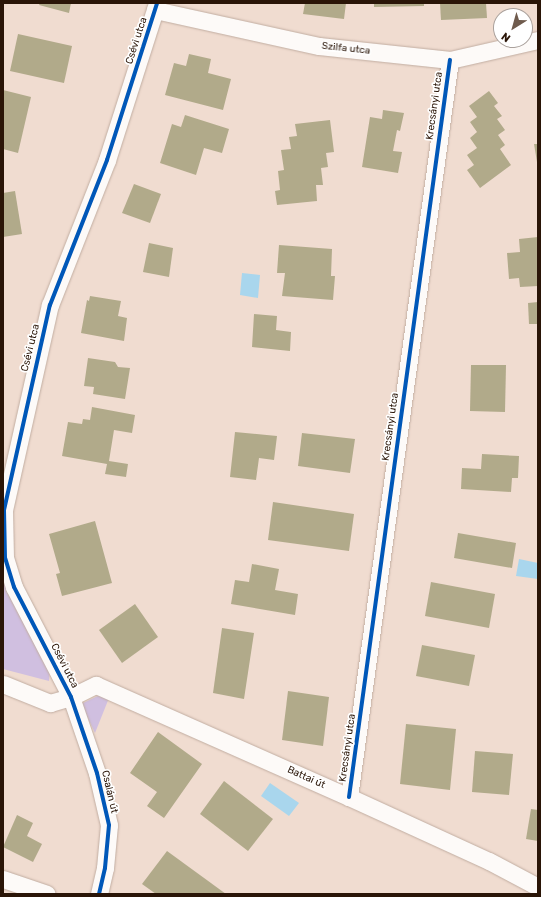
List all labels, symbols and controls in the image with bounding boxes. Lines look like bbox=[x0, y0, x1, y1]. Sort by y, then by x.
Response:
north arrow bbox=[493, 8, 533, 48]
street label: Csévi utca bbox=[124, 16, 150, 66]
text: N bbox=[499, 30, 513, 45]
street label: Szilfa utca bbox=[321, 40, 371, 58]
street label: Krecsányi utca bbox=[424, 71, 446, 141]
street label: Csévi utca bbox=[19, 323, 43, 373]
street label: Krecsányi utca bbox=[380, 392, 402, 462]
street label: Csévi utca bbox=[48, 642, 80, 690]
street label: Krecsányi utca bbox=[337, 713, 359, 783]
street label: Battai út bbox=[285, 764, 327, 792]
street label: Csalán út bbox=[98, 769, 120, 815]

